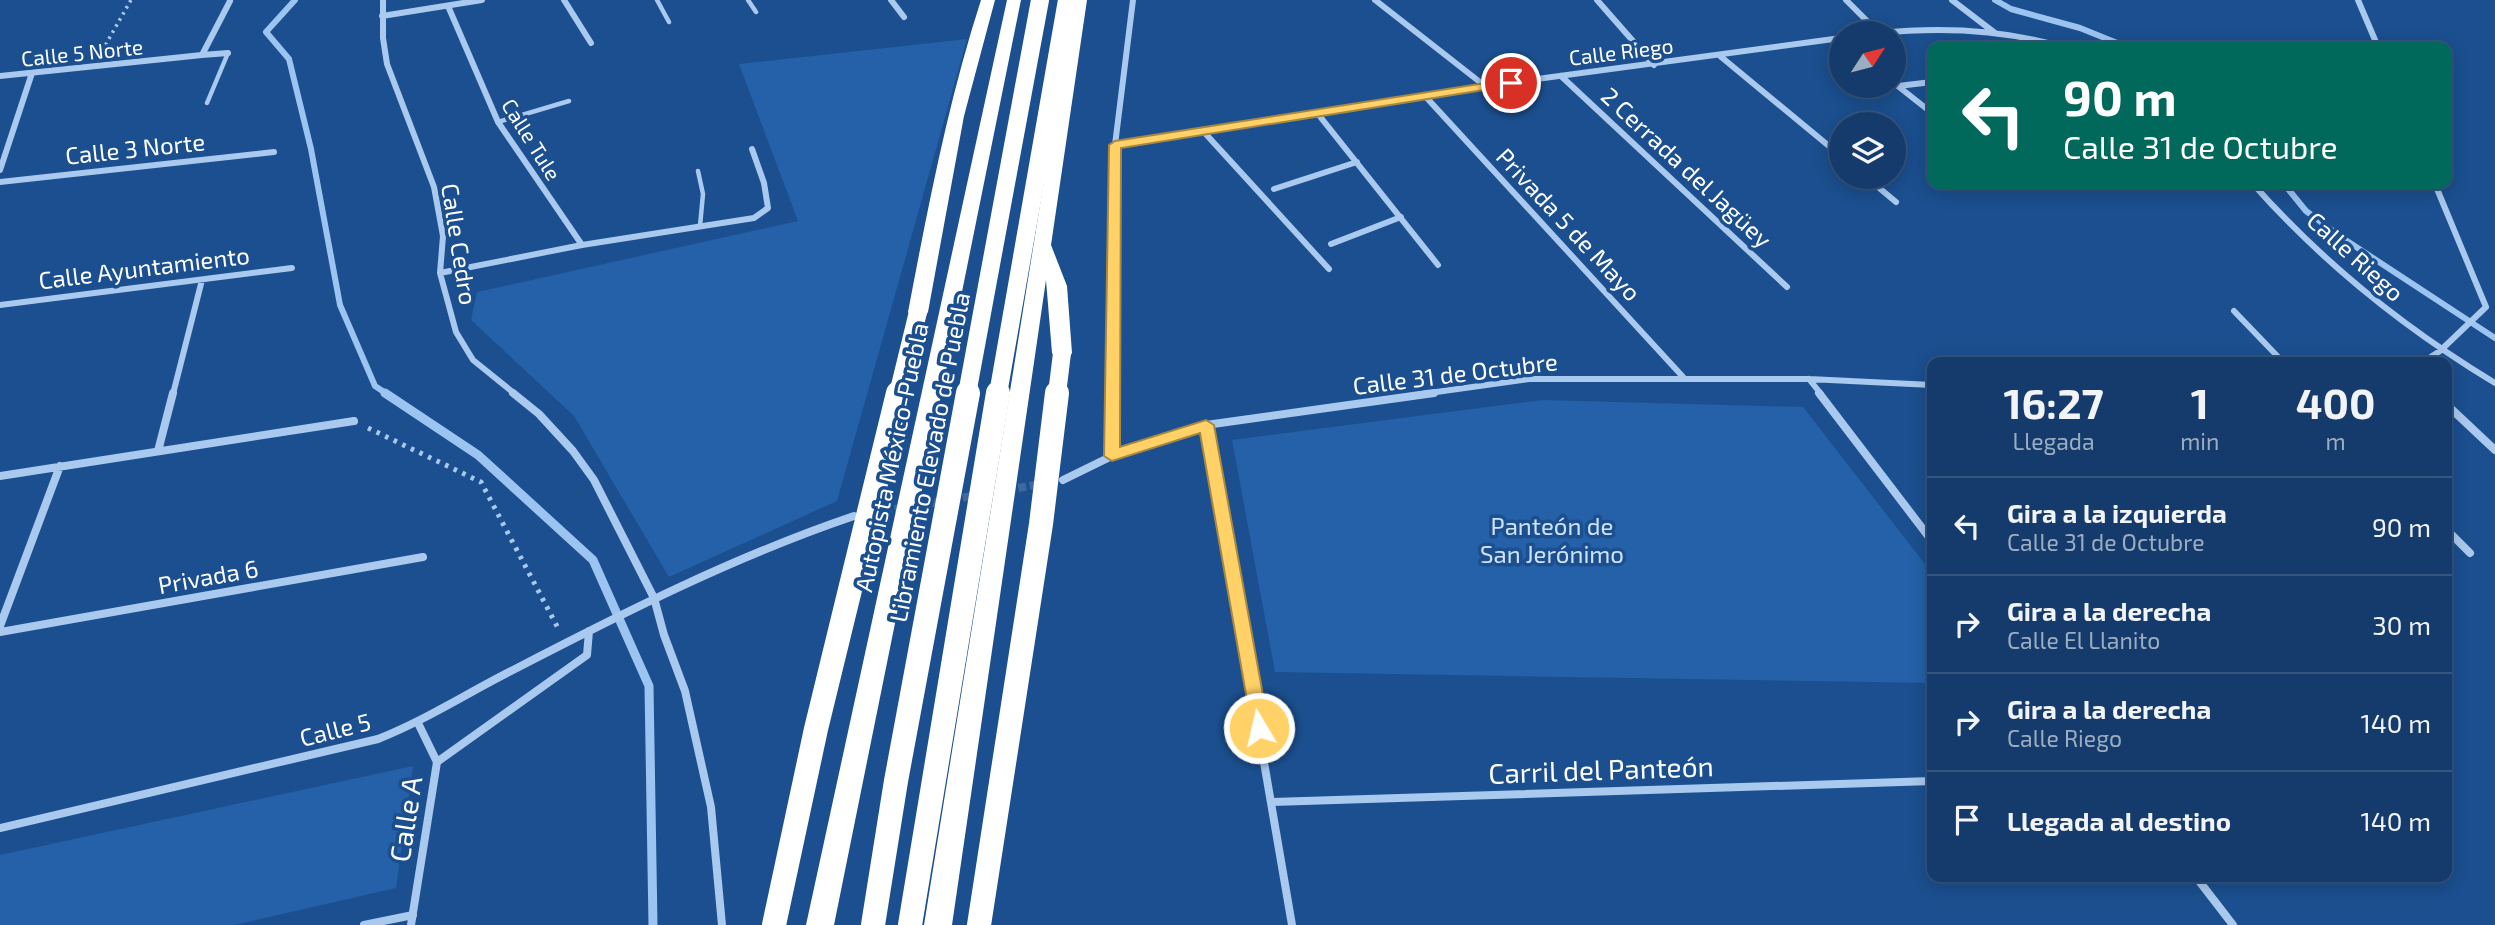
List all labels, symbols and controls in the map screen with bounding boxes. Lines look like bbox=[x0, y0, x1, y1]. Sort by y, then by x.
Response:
north arrow bbox=[1829, 21, 1906, 98]
map controls bbox=[1829, 21, 1906, 189]
street label: Calle Riego bbox=[1567, 32, 1675, 70]
street label: Calle 5 Norte bbox=[20, 33, 144, 71]
pin bbox=[1481, 53, 1541, 113]
icon: arrive bbox=[1492, 64, 1530, 102]
text: 90 m bbox=[2063, 67, 2177, 126]
icon: left bbox=[1948, 70, 2039, 161]
street label: 2 Cerrada del Jagüey bbox=[1596, 81, 1778, 254]
street label: Calle Tule bbox=[497, 94, 567, 184]
button: layers bbox=[1829, 112, 1906, 189]
street label: Calle 3 Norte bbox=[64, 126, 206, 170]
text: Calle 31 de Octubre bbox=[2063, 127, 2338, 165]
street label: Privada 5 de Mayo bbox=[1491, 142, 1647, 306]
street label: Calle Cedro bbox=[436, 181, 484, 307]
street label: Calle Riego bbox=[2302, 205, 2410, 307]
street label: Calle Ayuntamiento bbox=[37, 240, 251, 294]
street label: Libramiento Elevado de Puebla bbox=[883, 290, 975, 624]
street label: Autopista México-Puebla bbox=[848, 320, 934, 594]
street label: Calle 31 de Octubre bbox=[1351, 346, 1559, 400]
text: 16:27 bbox=[2003, 377, 2104, 427]
text: 1 bbox=[2191, 377, 2209, 427]
text: 400 bbox=[2296, 377, 2376, 427]
text: Llegada bbox=[2012, 427, 2095, 455]
text: min bbox=[2180, 427, 2219, 455]
text: m bbox=[2326, 427, 2346, 455]
text: Gira a la izquierda bbox=[2007, 497, 2227, 528]
icon: left bbox=[1948, 507, 1986, 545]
park label: Panteón de San Jerónimo bbox=[1480, 511, 1624, 568]
text: 90 m bbox=[2372, 511, 2431, 542]
text: Calle 31 de Octubre bbox=[2007, 528, 2204, 556]
street label: Privada 6 bbox=[155, 553, 261, 599]
text: Gira a la derecha bbox=[2007, 595, 2211, 626]
icon: right bbox=[1948, 605, 1986, 643]
text: 30 m bbox=[2372, 609, 2431, 640]
text: Calle El Llanito bbox=[2007, 626, 2160, 654]
position arrow bbox=[1222, 691, 1296, 765]
text: Gira a la derecha bbox=[2007, 693, 2211, 724]
icon: right bbox=[1948, 703, 1986, 741]
street label: Calle 5 bbox=[296, 706, 374, 752]
text: 140 m bbox=[2360, 707, 2431, 738]
text: Calle Riego bbox=[2007, 724, 2122, 752]
street label: Carril del Panteón bbox=[1488, 748, 1714, 790]
street label: Calle A bbox=[381, 773, 429, 864]
icon: arrive bbox=[1948, 801, 1986, 839]
text: Llegada al destino bbox=[2007, 805, 2231, 836]
text: 140 m bbox=[2360, 805, 2431, 836]

